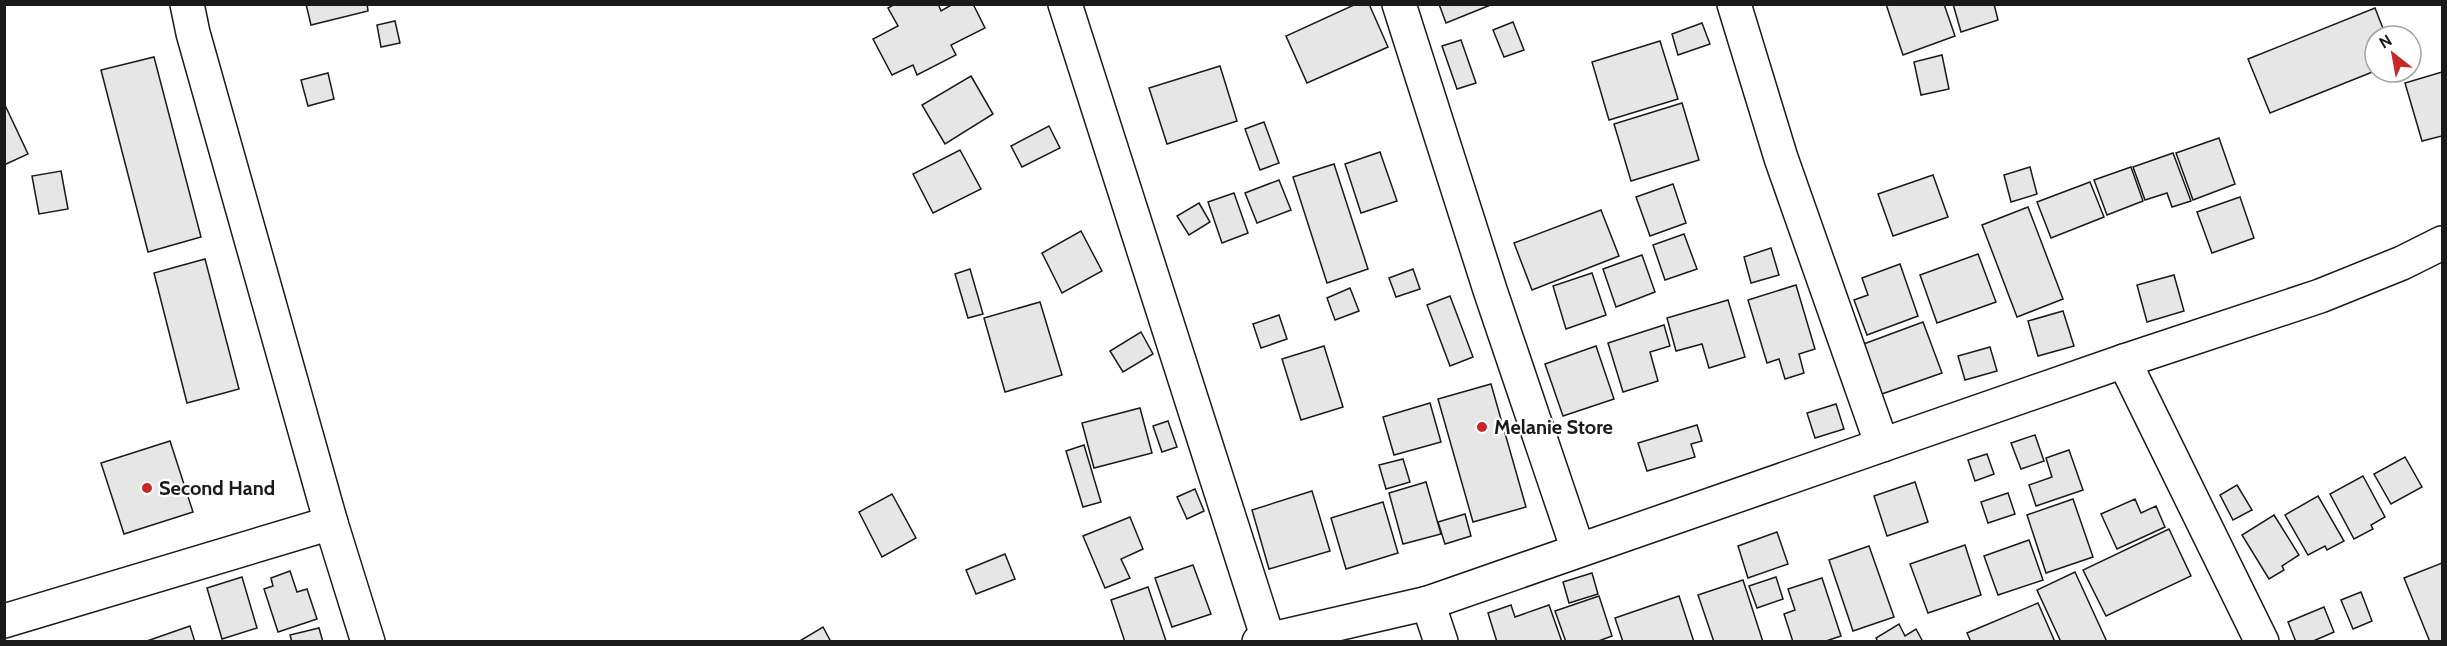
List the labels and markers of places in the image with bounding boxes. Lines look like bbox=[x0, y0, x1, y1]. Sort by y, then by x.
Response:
place label: Melanie Store bbox=[1494, 415, 1613, 439]
marker: Melanie Store bbox=[1475, 420, 1489, 434]
place label: Second Hand bbox=[159, 476, 275, 500]
marker: Second Hand bbox=[140, 481, 154, 495]

